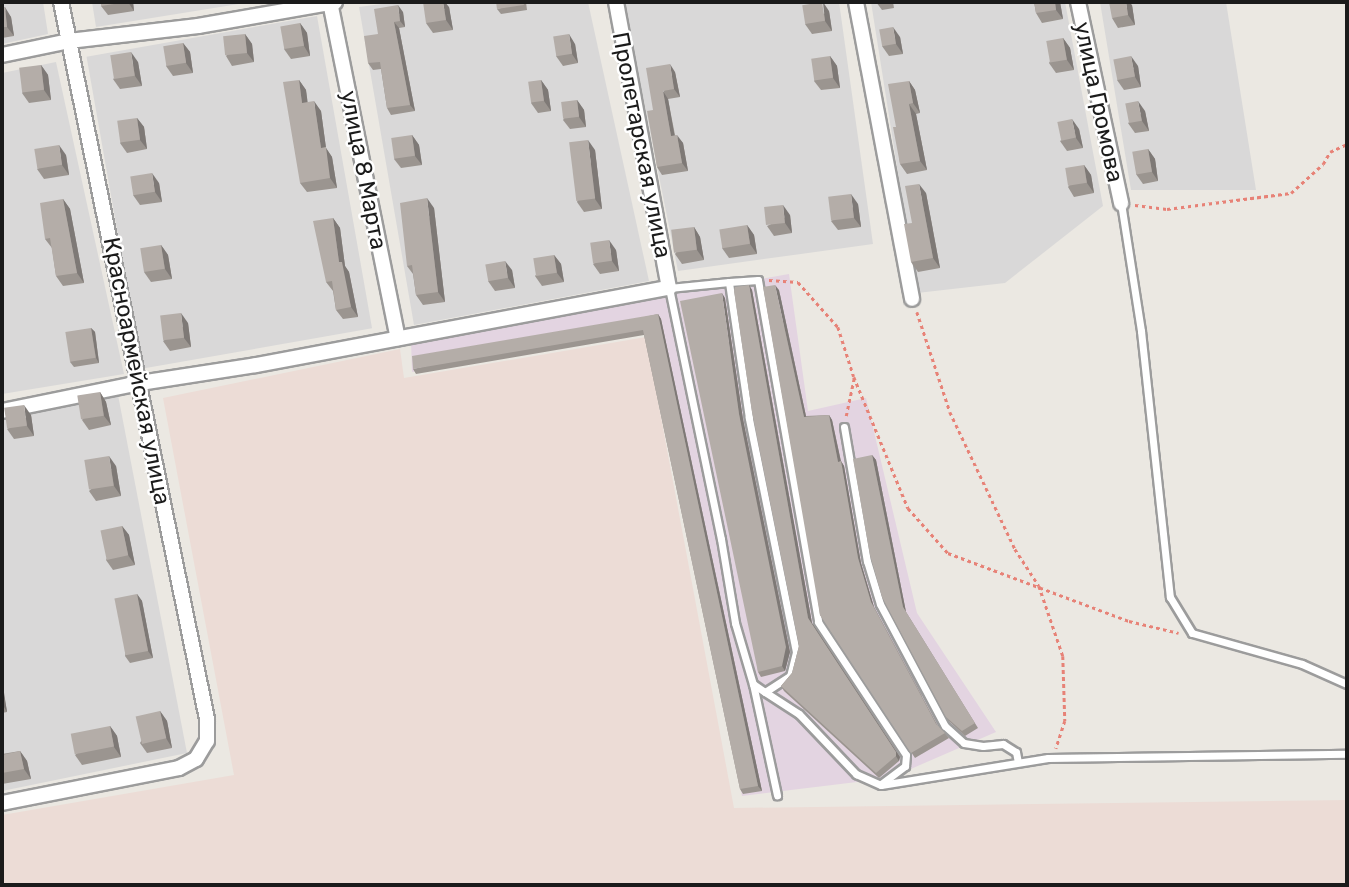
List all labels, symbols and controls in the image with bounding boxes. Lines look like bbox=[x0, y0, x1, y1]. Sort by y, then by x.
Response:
street label: улица Громова bbox=[1069, 19, 1129, 185]
street label: Пролетарская улица bbox=[607, 30, 677, 260]
street label: улица 8 Марта bbox=[335, 88, 393, 252]
street label: Красноармейская улица bbox=[97, 235, 177, 507]

